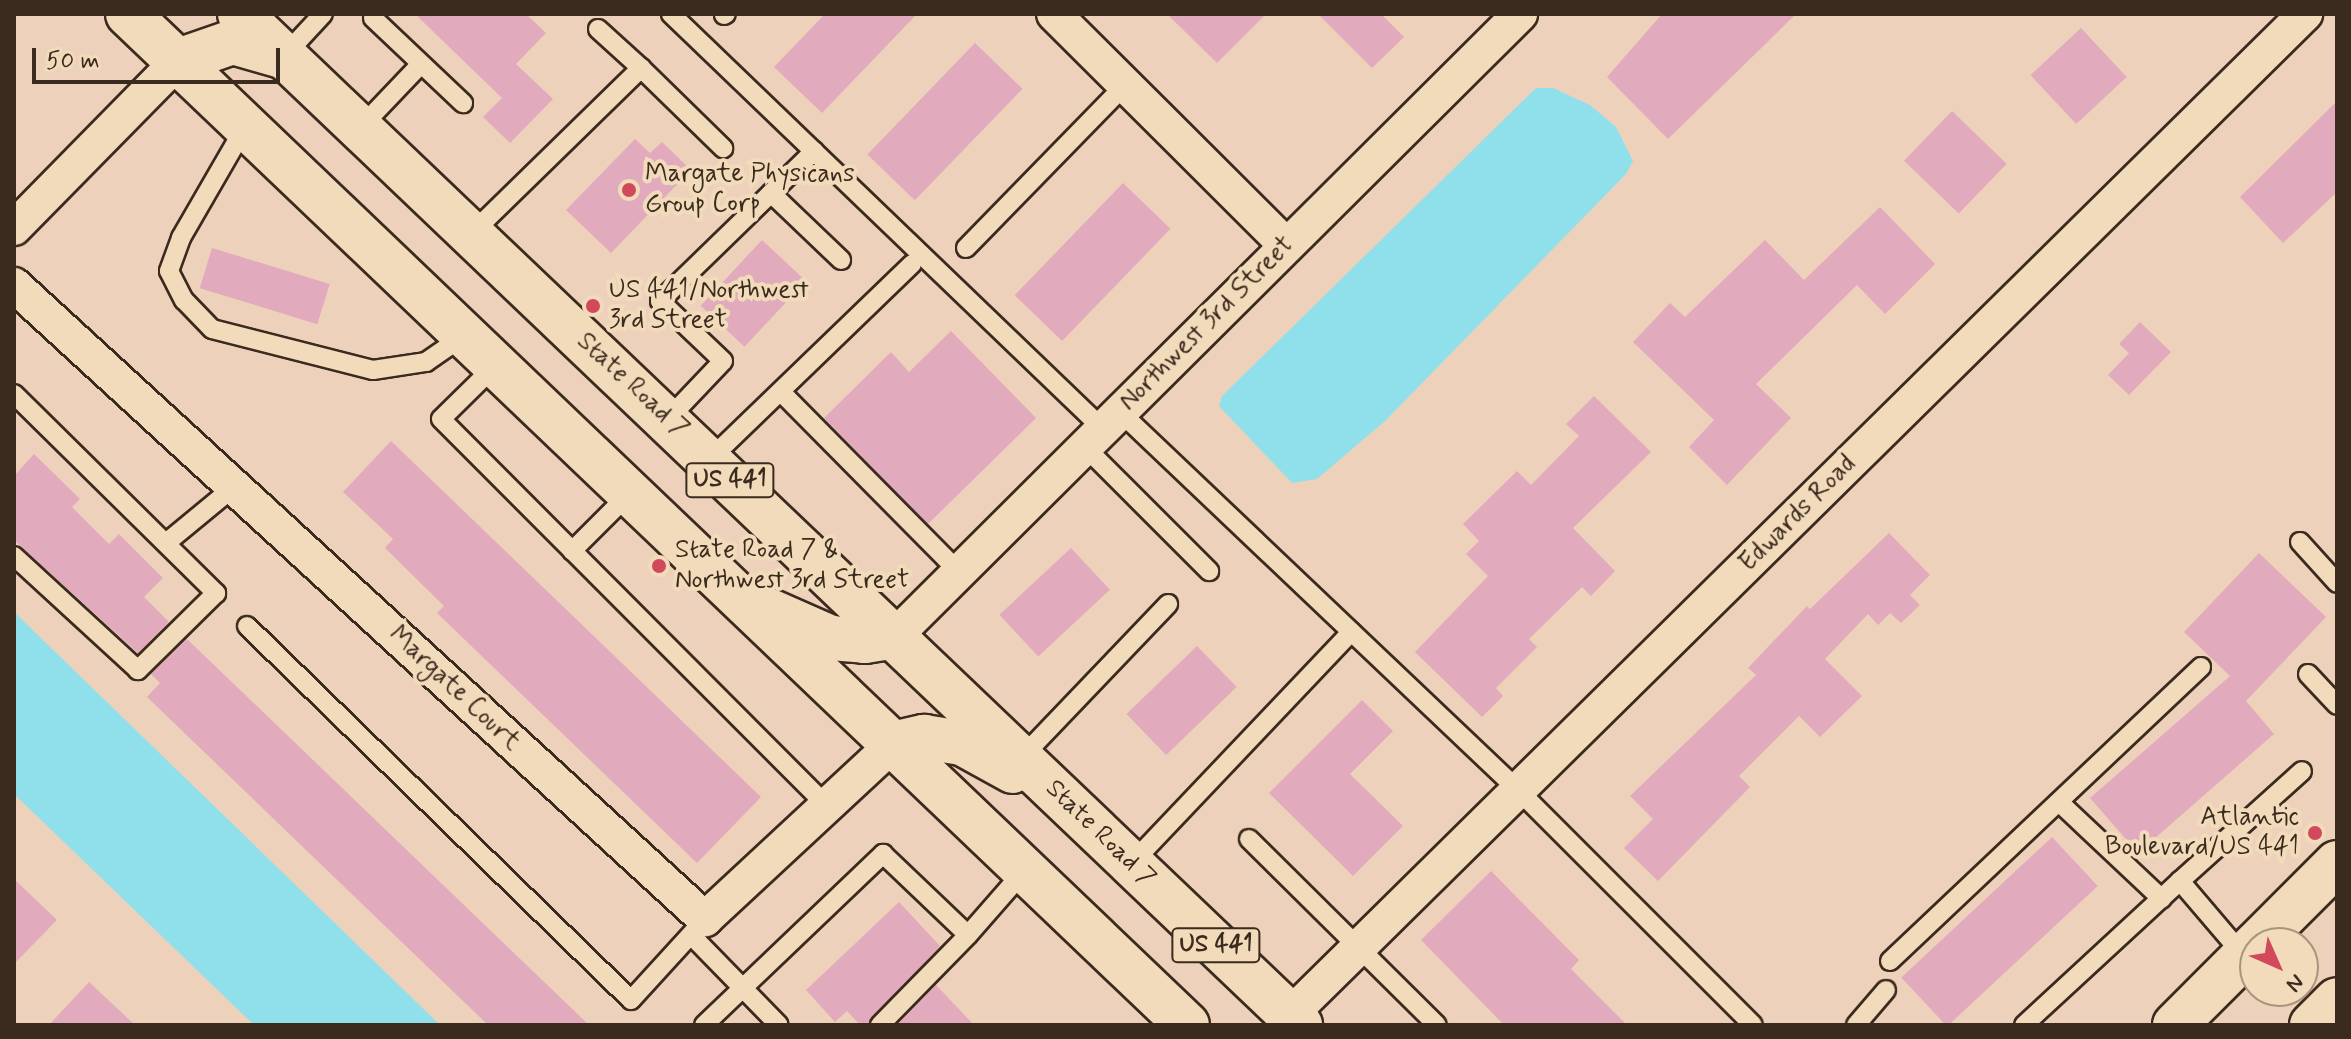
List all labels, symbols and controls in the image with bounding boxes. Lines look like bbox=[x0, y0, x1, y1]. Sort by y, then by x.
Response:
scale bar bbox=[36, 32, 284, 82]
text: 50 m bbox=[46, 46, 100, 77]
place label: Margate Physicans Group Corp bbox=[645, 159, 866, 220]
marker: Margate Physicans Group Corp bbox=[620, 181, 638, 199]
street label: Northwest 3rd Street bbox=[1114, 231, 1300, 417]
place label: US 441/Northwest 3rd Street bbox=[609, 275, 809, 336]
marker: US 441/Northwest 3rd Street bbox=[584, 297, 602, 315]
street label: State Road 7 bbox=[570, 326, 694, 446]
street label: Edwards Road bbox=[1734, 450, 1862, 578]
road number: US 441 bbox=[684, 460, 776, 500]
place label: State Road 7 & Northwest 3rd Street bbox=[675, 535, 908, 596]
marker: State Road 7 & Northwest 3rd Street bbox=[650, 557, 668, 575]
street label: Margate Court bbox=[382, 620, 526, 758]
street label: State Road 7 bbox=[1038, 774, 1162, 894]
place label: Atlantic Boulevard/US 441 bbox=[2105, 802, 2299, 864]
marker: Atlantic Boulevard/US 441 bbox=[2306, 824, 2324, 842]
road number: US 441 bbox=[1170, 925, 1262, 965]
north arrow bbox=[2239, 927, 2319, 1007]
text: N bbox=[2279, 967, 2310, 998]

